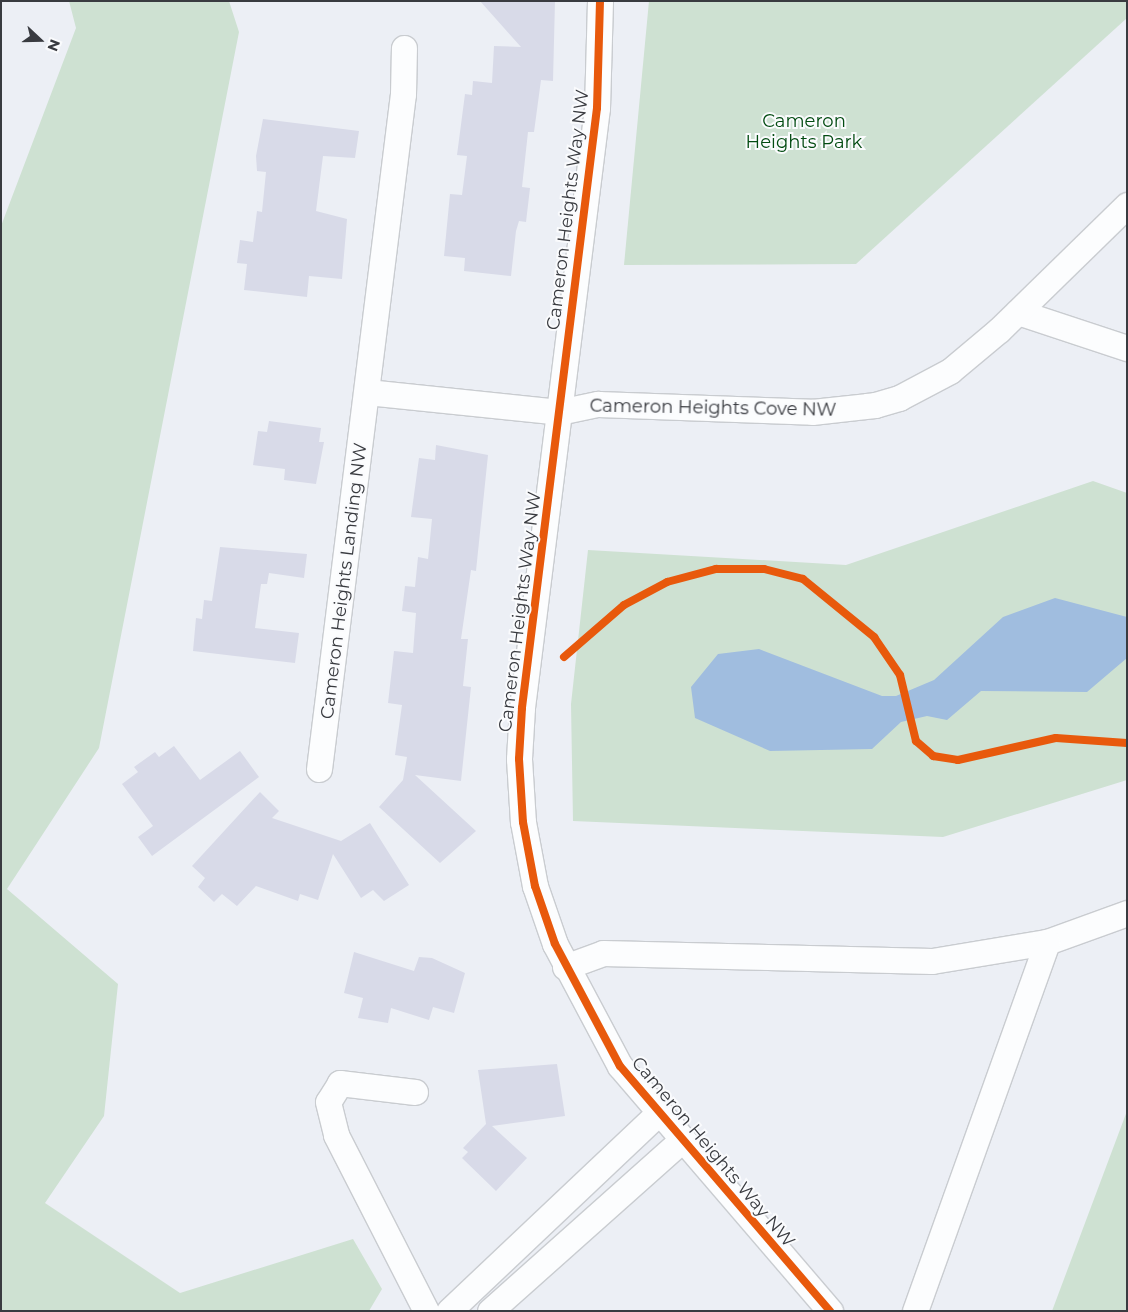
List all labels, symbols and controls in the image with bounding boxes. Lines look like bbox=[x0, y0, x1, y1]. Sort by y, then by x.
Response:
north arrow bbox=[15, 15, 65, 65]
text: N bbox=[44, 37, 64, 54]
street label: Cameron Heights Way NW bbox=[543, 89, 593, 331]
park label: Cameron Heights Park bbox=[746, 111, 862, 154]
street label: Cameron Heights Cove NW bbox=[589, 395, 837, 421]
street label: Cameron Heights Landing NW bbox=[316, 442, 372, 720]
street label: Cameron Heights Way NW bbox=[495, 491, 545, 733]
street label: Cameron Heights Way NW bbox=[627, 1052, 799, 1252]

